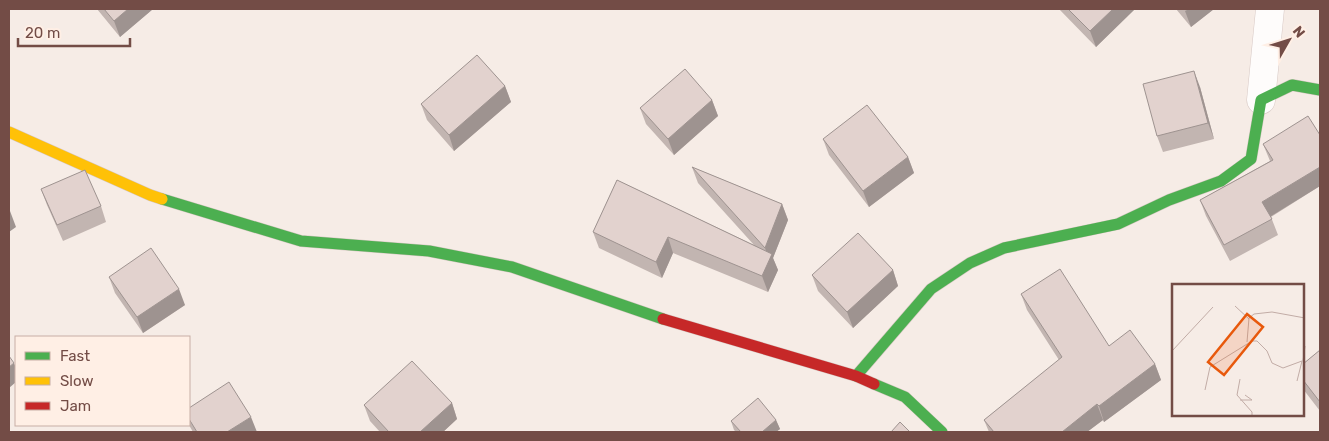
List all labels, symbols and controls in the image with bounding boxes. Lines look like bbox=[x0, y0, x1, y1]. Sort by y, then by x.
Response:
scale bar bbox=[18, 15, 130, 47]
north arrow bbox=[1264, 15, 1314, 65]
text: N bbox=[1289, 23, 1308, 41]
text: 20 m bbox=[25, 24, 60, 42]
inset map bbox=[1172, 284, 1304, 416]
legend bbox=[15, 336, 190, 426]
text: Fast bbox=[60, 347, 90, 365]
text: Slow bbox=[60, 372, 93, 390]
text: Jam bbox=[60, 397, 91, 415]

